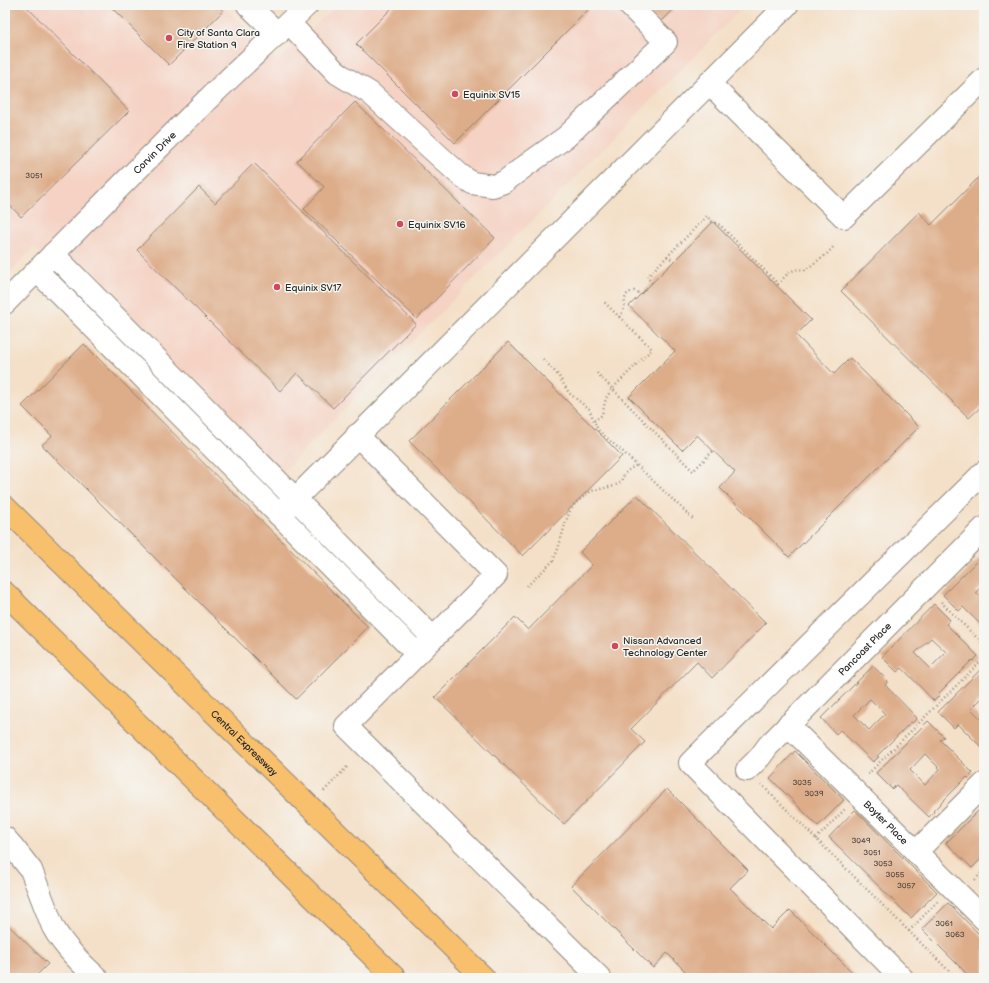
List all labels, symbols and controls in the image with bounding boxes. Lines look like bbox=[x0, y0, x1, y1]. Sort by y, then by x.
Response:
place label: City of Santa Clara Fire Station 9 bbox=[177, 27, 260, 51]
marker: City of Santa Clara Fire Station 9 bbox=[164, 33, 174, 43]
marker: Equinix SV15 bbox=[450, 89, 460, 99]
place label: Equinix SV15 bbox=[463, 89, 521, 101]
street label: Corvin Drive bbox=[131, 129, 179, 177]
house number: 3051 bbox=[25, 171, 43, 180]
marker: Equinix SV16 bbox=[395, 219, 405, 229]
place label: Equinix SV16 bbox=[408, 219, 466, 231]
marker: Equinix SV17 bbox=[272, 282, 282, 292]
place label: Equinix SV17 bbox=[285, 282, 342, 294]
street label: Pancoast Place bbox=[836, 620, 894, 678]
place label: Nissan Advanced Technology Center bbox=[623, 635, 708, 659]
marker: Nissan Advanced Technology Center bbox=[610, 641, 620, 651]
street label: Central Expressway bbox=[208, 708, 280, 779]
house number: 3035 bbox=[792, 778, 812, 787]
house number: 3039 bbox=[804, 789, 824, 798]
street label: Boyter Place bbox=[861, 798, 910, 847]
house number: 3049 bbox=[851, 836, 871, 845]
house number: 3051 bbox=[863, 848, 881, 857]
house number: 3053 bbox=[873, 859, 893, 868]
house number: 3055 bbox=[886, 870, 905, 879]
house number: 3057 bbox=[897, 881, 915, 890]
house number: 3061 bbox=[935, 919, 953, 928]
house number: 3063 bbox=[945, 930, 965, 939]

